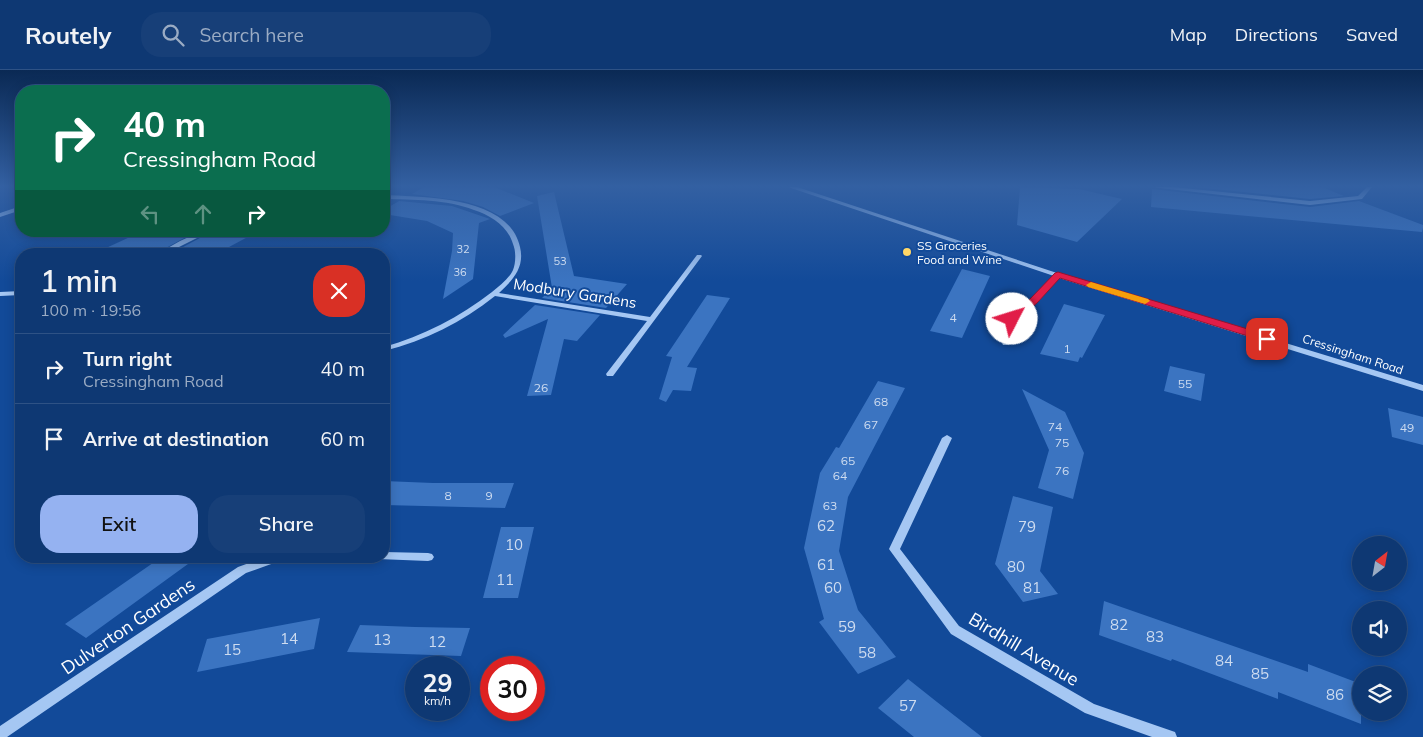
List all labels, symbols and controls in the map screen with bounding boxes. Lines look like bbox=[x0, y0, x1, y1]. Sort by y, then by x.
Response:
search box bbox=[141, 12, 491, 57]
text: Routely bbox=[25, 20, 111, 50]
icon: search bbox=[159, 21, 187, 49]
text: Search here bbox=[199, 23, 304, 47]
text: Map bbox=[1170, 23, 1207, 46]
text: Directions bbox=[1235, 23, 1318, 46]
text: Saved bbox=[1346, 23, 1398, 46]
text: 40 m bbox=[123, 102, 206, 146]
icon: right bbox=[40, 105, 105, 170]
text: Cressingham Road bbox=[123, 145, 316, 173]
icon: left bbox=[136, 200, 164, 228]
icon: ahead bbox=[189, 200, 217, 228]
icon: right bbox=[242, 200, 270, 228]
place label: SS Groceries Food and Wine bbox=[917, 238, 1002, 267]
house number: 32 bbox=[456, 242, 470, 256]
marker: SS Groceries Food and Wine bbox=[901, 246, 913, 258]
house number: 53 bbox=[553, 254, 567, 268]
text: 1 min bbox=[40, 262, 118, 300]
button: close bbox=[313, 265, 365, 317]
house number: 36 bbox=[453, 265, 467, 279]
street label: Modbury Gardens bbox=[512, 274, 638, 312]
position arrow bbox=[985, 292, 1037, 344]
text: 100 m · 19:56 bbox=[40, 300, 141, 320]
house number: 4 bbox=[949, 310, 957, 325]
pin bbox=[1246, 318, 1288, 360]
icon: arrive bbox=[1253, 325, 1281, 353]
street label: Cressingham Road bbox=[1301, 331, 1405, 377]
house number: 1 bbox=[1063, 341, 1071, 356]
text: Turn right bbox=[83, 347, 172, 371]
icon: right bbox=[40, 355, 68, 383]
text: 40 m bbox=[321, 357, 365, 381]
text: Cressingham Road bbox=[83, 371, 223, 391]
house number: 55 bbox=[1178, 376, 1192, 391]
house number: 26 bbox=[534, 380, 548, 395]
house number: 68 bbox=[874, 394, 888, 409]
house number: 67 bbox=[864, 417, 878, 432]
house number: 74 bbox=[1048, 419, 1062, 434]
house number: 49 bbox=[1400, 420, 1414, 435]
icon: arrive bbox=[40, 425, 68, 453]
text: Arrive at destination bbox=[83, 427, 269, 451]
text: 60 m bbox=[321, 427, 365, 451]
house number: 75 bbox=[1055, 435, 1069, 450]
house number: 65 bbox=[841, 453, 855, 468]
house number: 76 bbox=[1055, 463, 1069, 478]
house number: 64 bbox=[833, 468, 847, 483]
house number: 8 bbox=[444, 488, 452, 503]
house number: 9 bbox=[485, 488, 493, 503]
button: Exit bbox=[40, 495, 198, 553]
button: Share bbox=[208, 495, 365, 553]
house number: 63 bbox=[823, 498, 837, 513]
house number: 62 bbox=[817, 516, 835, 535]
house number: 79 bbox=[1018, 517, 1036, 536]
house number: 10 bbox=[505, 535, 523, 554]
north arrow bbox=[1352, 536, 1408, 591]
map controls bbox=[1352, 536, 1407, 721]
house number: 61 bbox=[817, 555, 835, 574]
house number: 80 bbox=[1007, 557, 1025, 576]
house number: 11 bbox=[496, 570, 514, 589]
street label: Dulverton Gardens bbox=[57, 573, 199, 679]
house number: 60 bbox=[824, 578, 842, 597]
house number: 81 bbox=[1023, 578, 1041, 597]
button: sound bbox=[1352, 601, 1407, 656]
street label: Birdhill Avenue bbox=[965, 607, 1083, 691]
house number: 82 bbox=[1110, 615, 1128, 634]
house number: 59 bbox=[838, 617, 856, 636]
house number: 83 bbox=[1146, 627, 1164, 646]
house number: 14 bbox=[280, 629, 298, 648]
house number: 13 bbox=[373, 630, 391, 649]
house number: 12 bbox=[428, 632, 446, 651]
house number: 15 bbox=[223, 640, 241, 659]
house number: 58 bbox=[858, 643, 876, 662]
house number: 84 bbox=[1215, 651, 1233, 670]
speed limit sign: 30 bbox=[480, 656, 545, 721]
house number: 85 bbox=[1251, 664, 1269, 683]
button: layers bbox=[1352, 666, 1407, 721]
text: 29 bbox=[422, 667, 453, 698]
house number: 86 bbox=[1326, 685, 1344, 704]
text: km/h bbox=[424, 693, 451, 708]
house number: 57 bbox=[899, 696, 917, 715]

